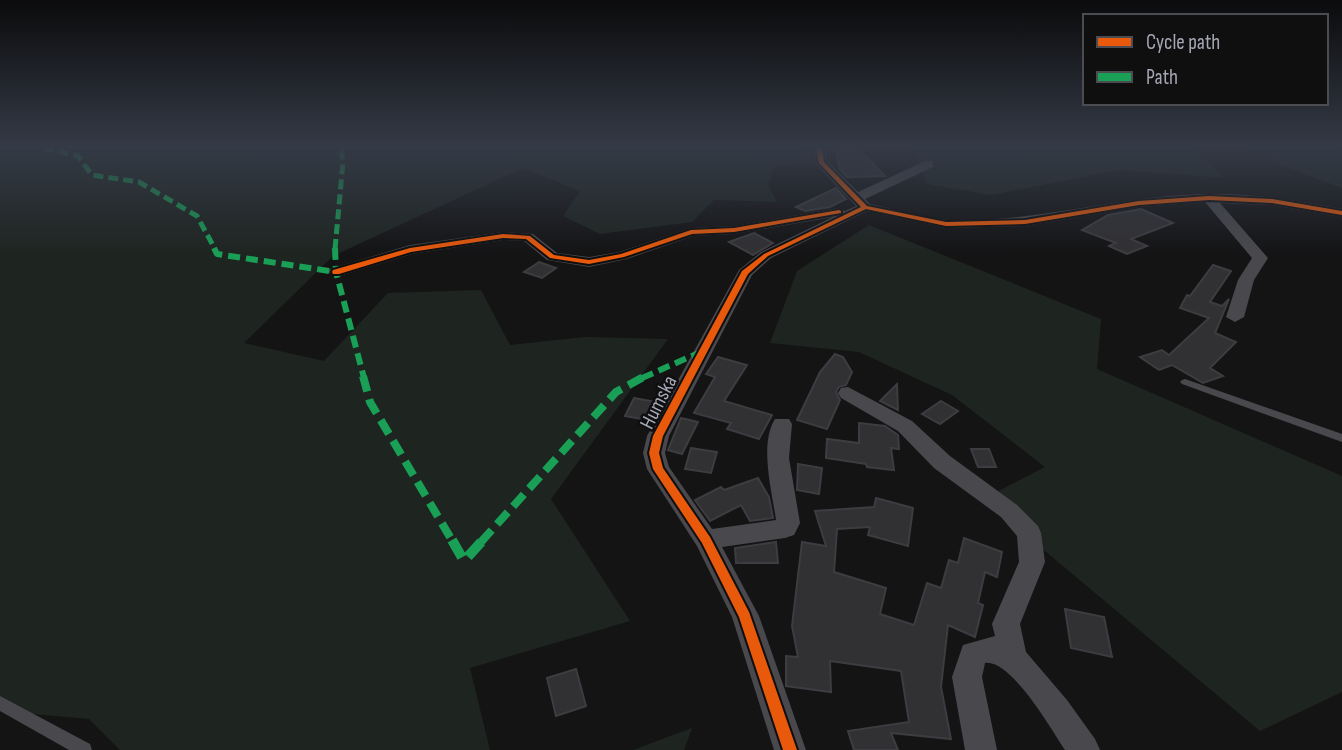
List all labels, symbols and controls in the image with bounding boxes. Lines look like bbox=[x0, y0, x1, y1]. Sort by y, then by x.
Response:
legend bbox=[1083, 14, 1328, 105]
text: Cycle path bbox=[1146, 30, 1220, 55]
text: Path bbox=[1146, 65, 1178, 90]
street label: Humska bbox=[634, 371, 682, 433]

